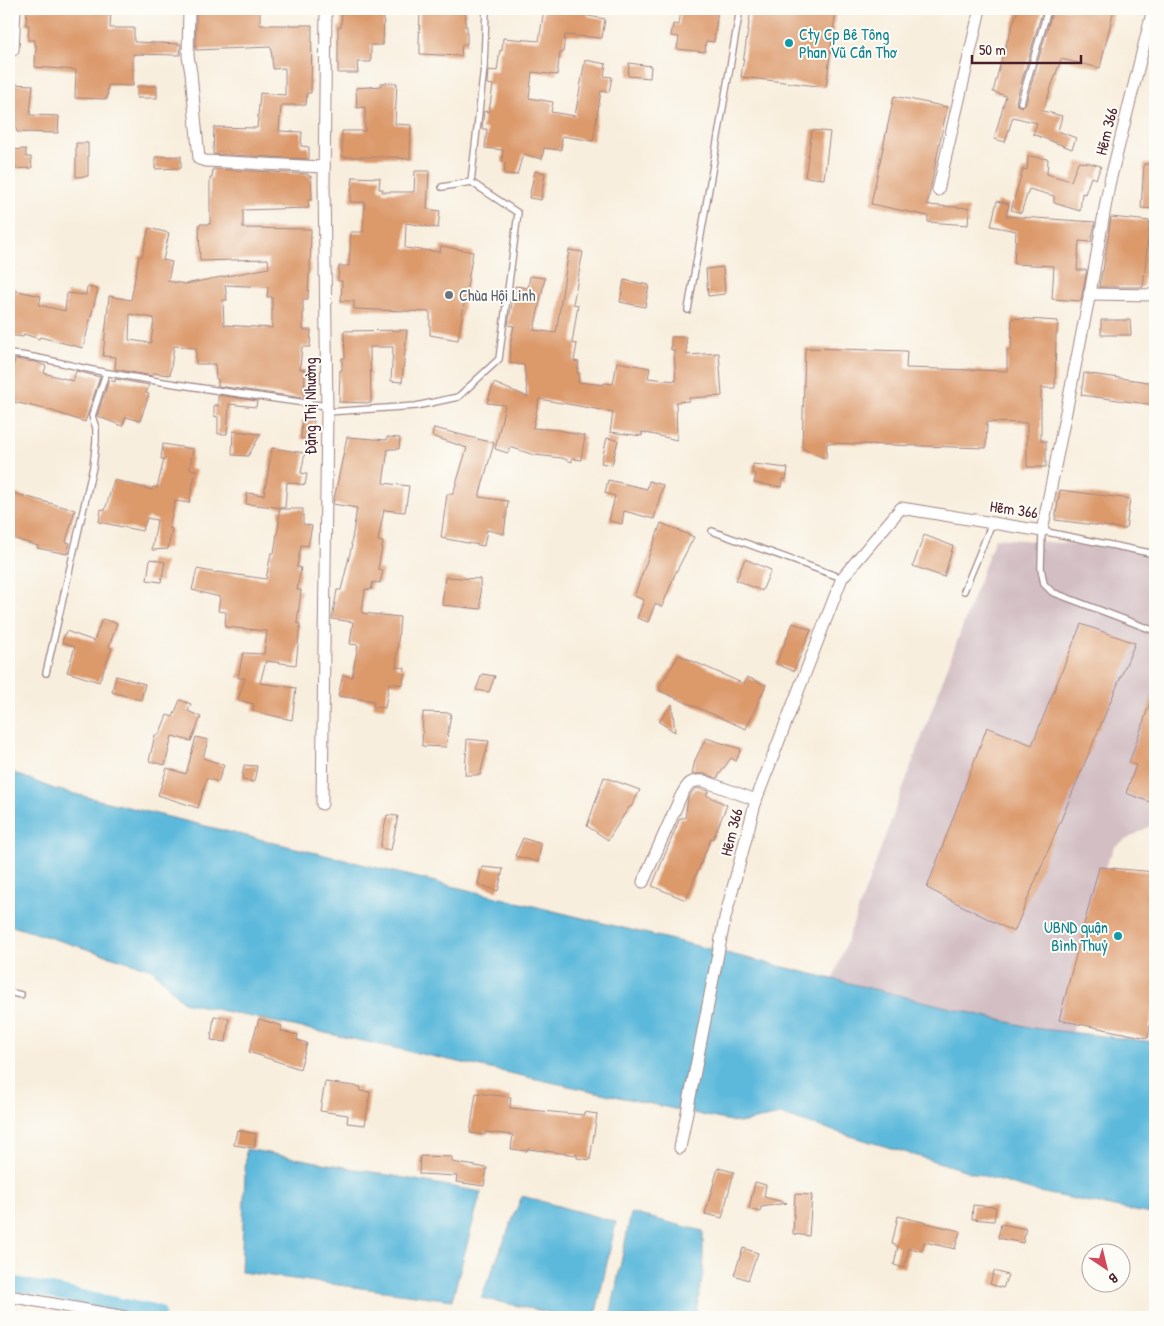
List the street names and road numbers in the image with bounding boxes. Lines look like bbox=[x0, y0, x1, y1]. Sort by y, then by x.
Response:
street label: Hẽm 366 bbox=[1089, 105, 1123, 157]
street label: Đặng Thị Nhường bbox=[299, 357, 321, 455]
street label: Hẽm 366 bbox=[989, 495, 1039, 523]
street label: Hẽm 366 bbox=[714, 806, 748, 858]

